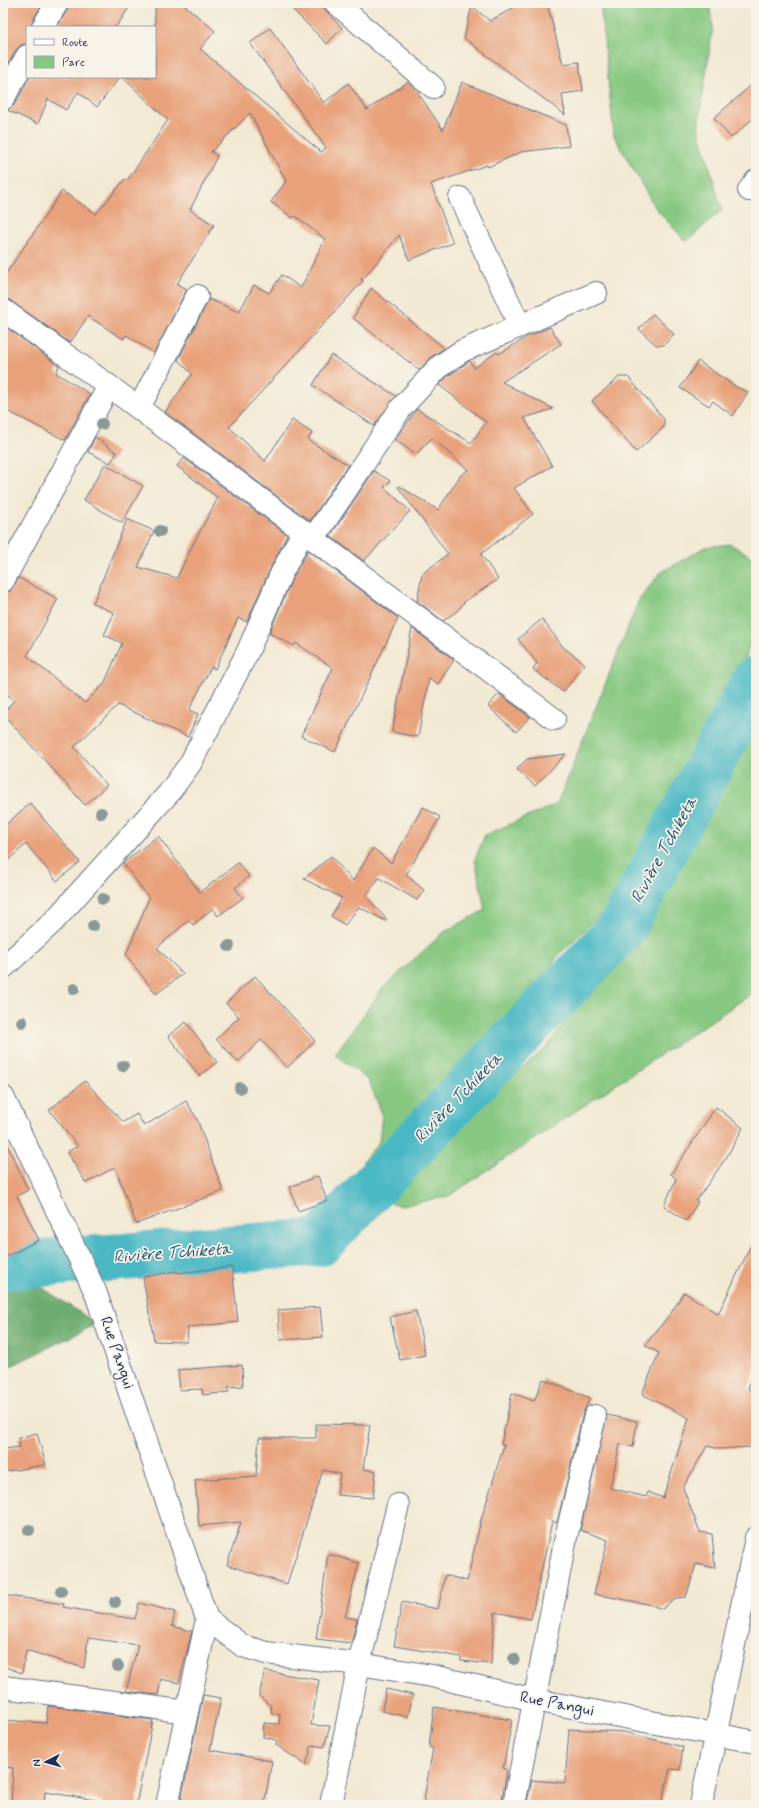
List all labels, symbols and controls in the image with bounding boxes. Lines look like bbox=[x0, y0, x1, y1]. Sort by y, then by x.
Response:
legend bbox=[26, 26, 156, 78]
text: Route bbox=[62, 35, 88, 51]
text: Parc bbox=[62, 55, 85, 71]
water label: Rivière Tchiketa bbox=[626, 792, 703, 907]
water label: Rivière Tchiketa bbox=[409, 1047, 507, 1148]
water label: Rivière Tchiketa bbox=[113, 1238, 232, 1268]
street label: Rue Pangui bbox=[94, 1314, 139, 1392]
street label: Rue Pangui bbox=[518, 1687, 596, 1722]
north arrow bbox=[26, 1742, 66, 1782]
text: N bbox=[30, 1759, 44, 1767]

